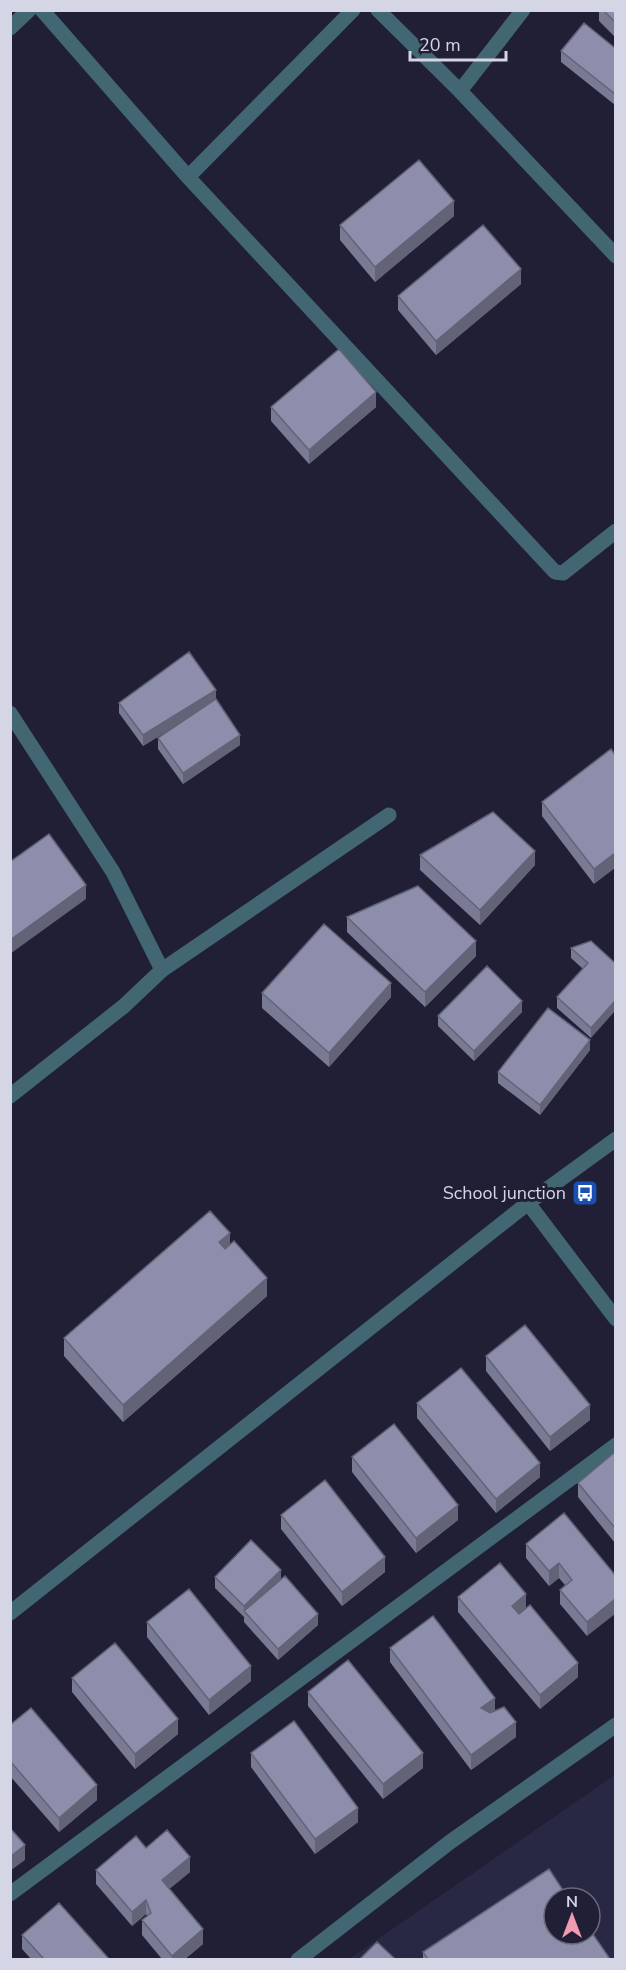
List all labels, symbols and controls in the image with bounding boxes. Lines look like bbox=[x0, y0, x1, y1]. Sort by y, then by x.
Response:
scale bar bbox=[410, 24, 506, 62]
text: 20 m bbox=[419, 33, 461, 57]
bus stop icon: School junction bbox=[570, 1178, 600, 1208]
place label: School junction bbox=[443, 1181, 566, 1205]
north arrow bbox=[542, 1886, 602, 1946]
text: N bbox=[566, 1891, 578, 1913]

